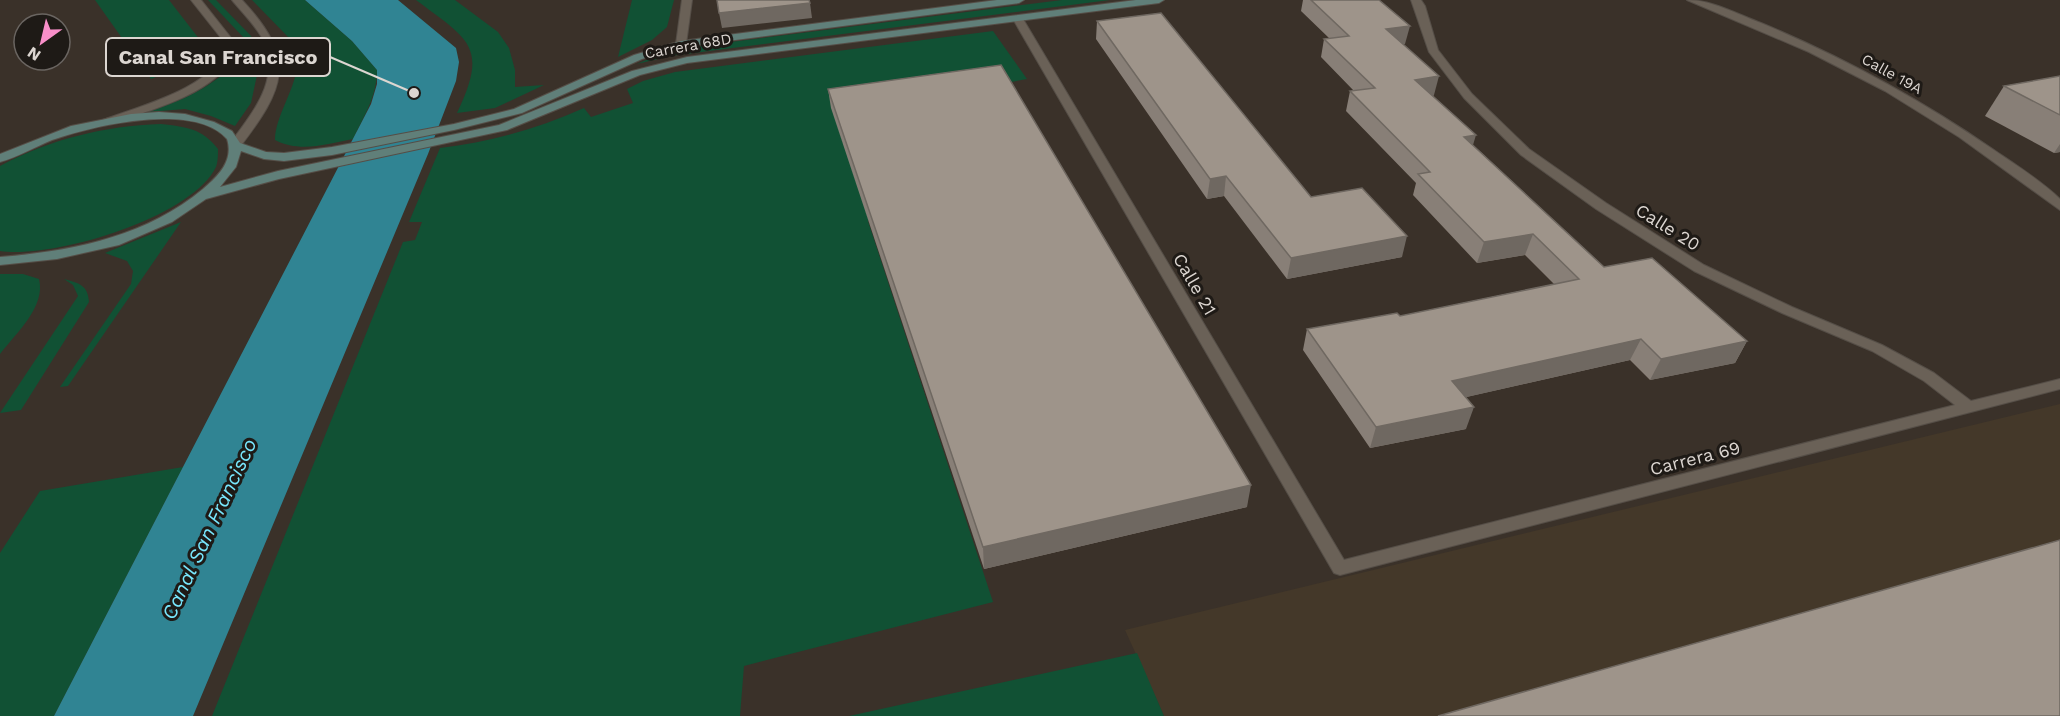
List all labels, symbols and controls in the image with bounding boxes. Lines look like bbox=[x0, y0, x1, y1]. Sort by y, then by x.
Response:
north arrow bbox=[12, 12, 72, 72]
street label: Carrera 68D bbox=[643, 30, 733, 62]
callout: Canal San Francisco bbox=[106, 38, 330, 76]
text: N bbox=[24, 43, 44, 65]
text: Canal San Francisco bbox=[118, 45, 318, 69]
street label: Calle 19A bbox=[1859, 50, 1925, 98]
street label: Calle 20 bbox=[1632, 199, 1704, 255]
street label: Calle 21 bbox=[1169, 249, 1221, 319]
water label: Canal San Francisco bbox=[157, 435, 261, 623]
street label: Carrera 69 bbox=[1648, 437, 1742, 479]

